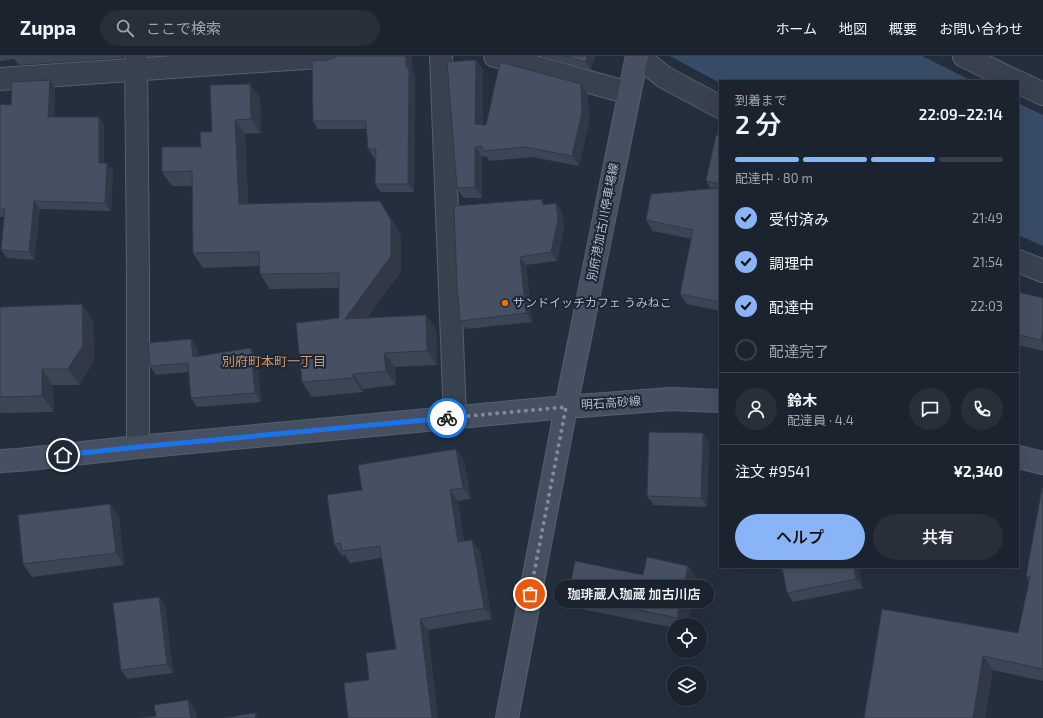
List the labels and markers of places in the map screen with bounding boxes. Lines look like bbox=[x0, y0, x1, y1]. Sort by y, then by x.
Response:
place label: サンドイッチカフェ うみねこ bbox=[513, 295, 672, 309]
marker: サンドイッチカフェ うみねこ bbox=[500, 298, 510, 308]
pin bbox=[46, 438, 80, 472]
pin bbox=[513, 577, 547, 611]
callout: 珈琲蔵人珈蔵 加古川店 bbox=[554, 580, 714, 608]

